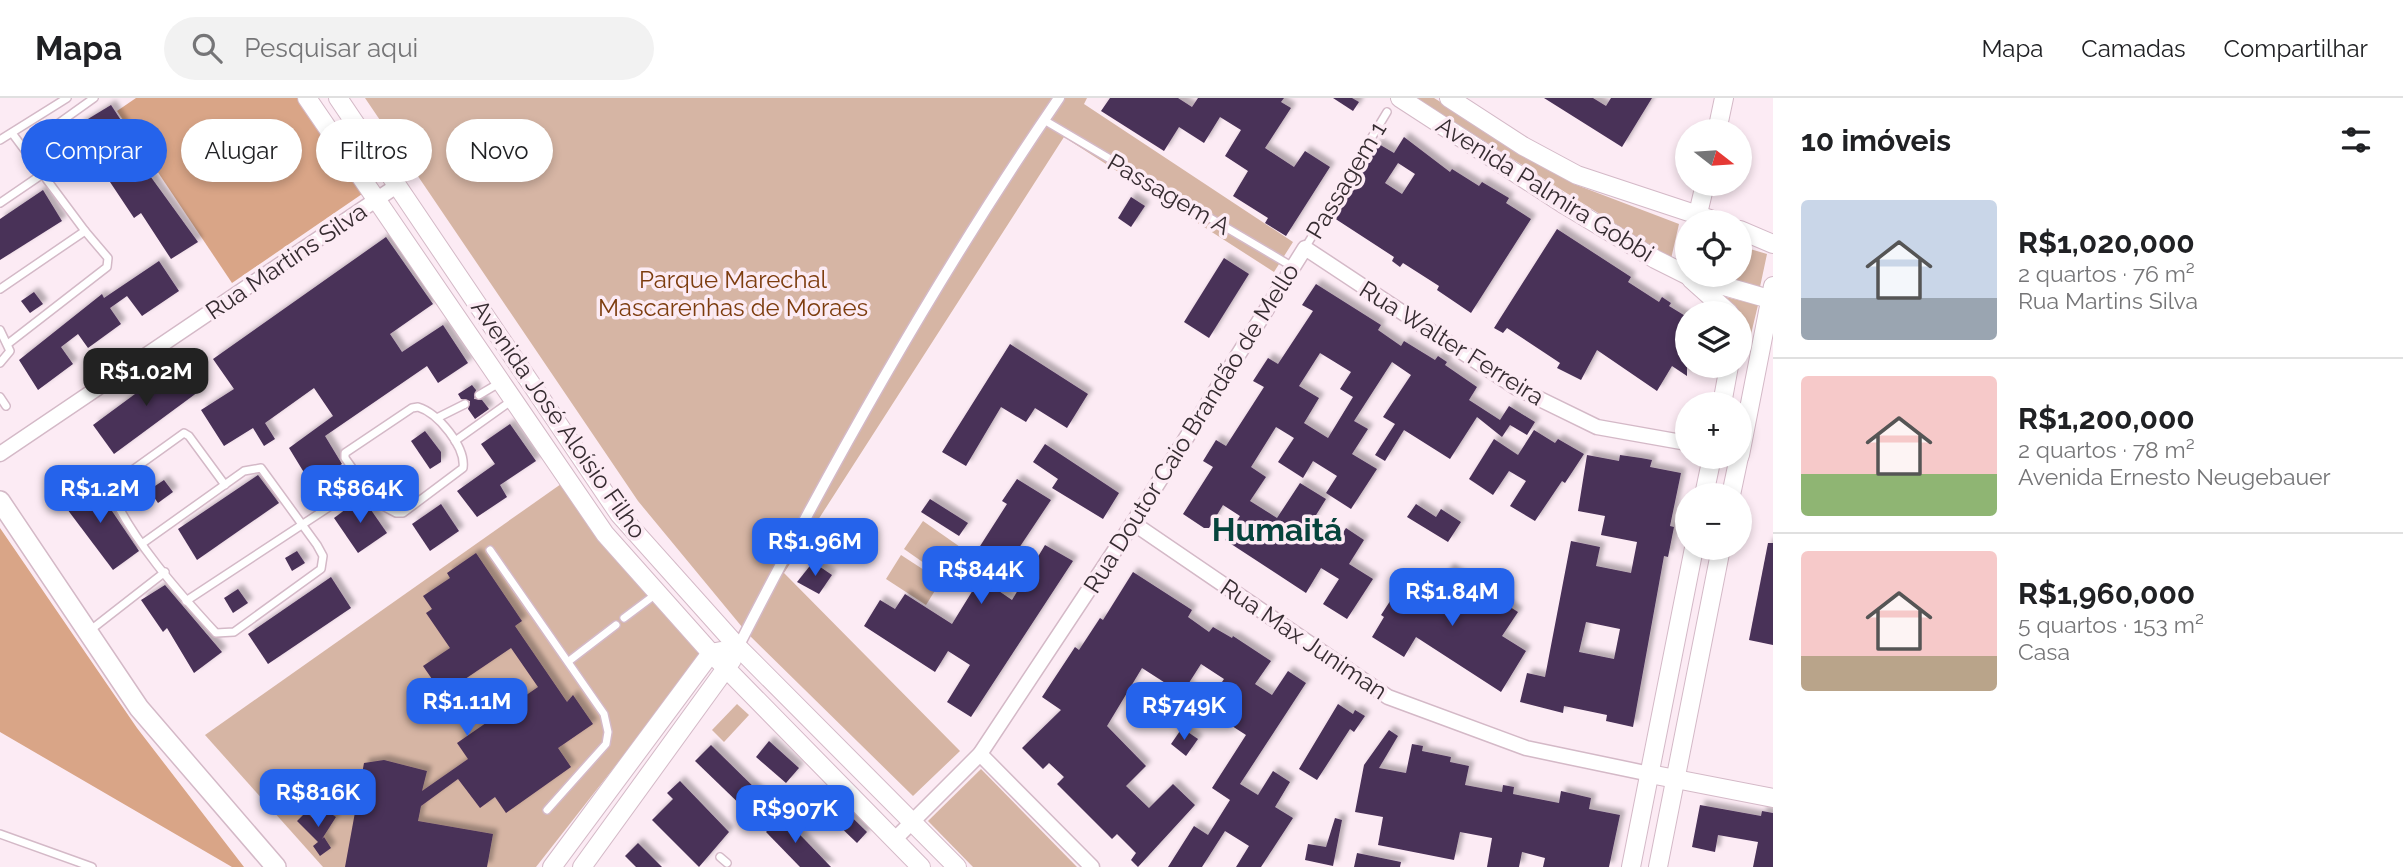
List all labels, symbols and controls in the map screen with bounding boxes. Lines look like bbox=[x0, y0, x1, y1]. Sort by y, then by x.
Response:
search box bbox=[164, 17, 654, 80]
text: Mapa bbox=[35, 29, 122, 68]
icon: search bbox=[188, 29, 226, 67]
text: Pesquisar aqui bbox=[244, 33, 418, 63]
text: Mapa bbox=[1981, 34, 2043, 63]
text: Camadas bbox=[2081, 34, 2186, 63]
text: Compartilhar bbox=[2224, 34, 2368, 63]
street label: Avenida Palmira Gobbi bbox=[1431, 110, 1659, 268]
street label: Passagem 1 bbox=[1300, 116, 1392, 244]
chip: Comprar bbox=[21, 119, 167, 182]
chip: Alugar bbox=[181, 119, 302, 182]
chip: Filtros bbox=[316, 119, 432, 182]
chip: Novo bbox=[446, 119, 553, 182]
north arrow bbox=[1675, 119, 1752, 196]
map controls bbox=[1675, 119, 1752, 560]
icon: filters bbox=[2337, 121, 2375, 159]
text: 10 imóveis bbox=[1801, 123, 1951, 158]
street label: Passagem A bbox=[1103, 147, 1235, 241]
street label: Rua Martins Silva bbox=[200, 196, 372, 326]
button: locate bbox=[1675, 210, 1752, 287]
text: R$1,020,000 bbox=[2018, 225, 2195, 260]
icon: home bbox=[1857, 228, 1941, 312]
street label: Rua Doutor Caio Brandão de Mello bbox=[1077, 258, 1305, 598]
text: 2 quartos · 76 m² bbox=[2018, 260, 2195, 287]
park label: Parque Marechal Mascarenhas de Moraes bbox=[598, 265, 868, 322]
street label: Rua Walter Ferreira bbox=[1354, 274, 1550, 412]
text: Rua Martins Silva bbox=[2018, 287, 2198, 314]
street label: Avenida José Aloísio Filho bbox=[465, 294, 653, 544]
button: layers bbox=[1675, 301, 1752, 378]
pin: R$1.02M bbox=[81, 348, 211, 408]
text: R$1.02M bbox=[99, 357, 193, 384]
button: + bbox=[1675, 392, 1752, 469]
text: R$1,200,000 bbox=[2018, 401, 2195, 436]
icon: home bbox=[1857, 404, 1941, 488]
text: 2 quartos · 78 m² bbox=[2018, 436, 2195, 463]
text: Avenida Ernesto Neugebauer bbox=[2018, 463, 2331, 490]
pin: R$1.2M bbox=[43, 466, 157, 525]
pin: R$864K bbox=[303, 466, 417, 525]
text: R$1.2M bbox=[60, 474, 140, 501]
text: R$864K bbox=[317, 474, 403, 501]
button: − bbox=[1675, 483, 1752, 560]
district label: Humaitá bbox=[1212, 511, 1342, 548]
pin: R$1.96M bbox=[750, 518, 880, 578]
text: R$1.96M bbox=[768, 527, 862, 554]
pin: R$844K bbox=[924, 546, 1038, 606]
text: R$844K bbox=[938, 555, 1024, 582]
pin: R$1.84M bbox=[1387, 568, 1517, 628]
street label: Rua Max Juniman bbox=[1215, 573, 1393, 705]
text: R$1,960,000 bbox=[2018, 576, 2195, 611]
text: R$1.84M bbox=[1405, 577, 1499, 604]
icon: home bbox=[1857, 579, 1941, 663]
text: 5 quartos · 153 m² bbox=[2018, 611, 2204, 638]
text: Casa bbox=[2018, 638, 2070, 665]
pin: R$1.11M bbox=[402, 678, 532, 738]
pin: R$749K bbox=[1127, 682, 1241, 742]
text: R$1.11M bbox=[422, 687, 512, 714]
text: R$749K bbox=[1142, 691, 1226, 718]
pin: R$816K bbox=[261, 770, 375, 829]
text: R$816K bbox=[276, 778, 360, 805]
pin: R$907K bbox=[738, 786, 852, 845]
text: R$907K bbox=[752, 794, 838, 821]

